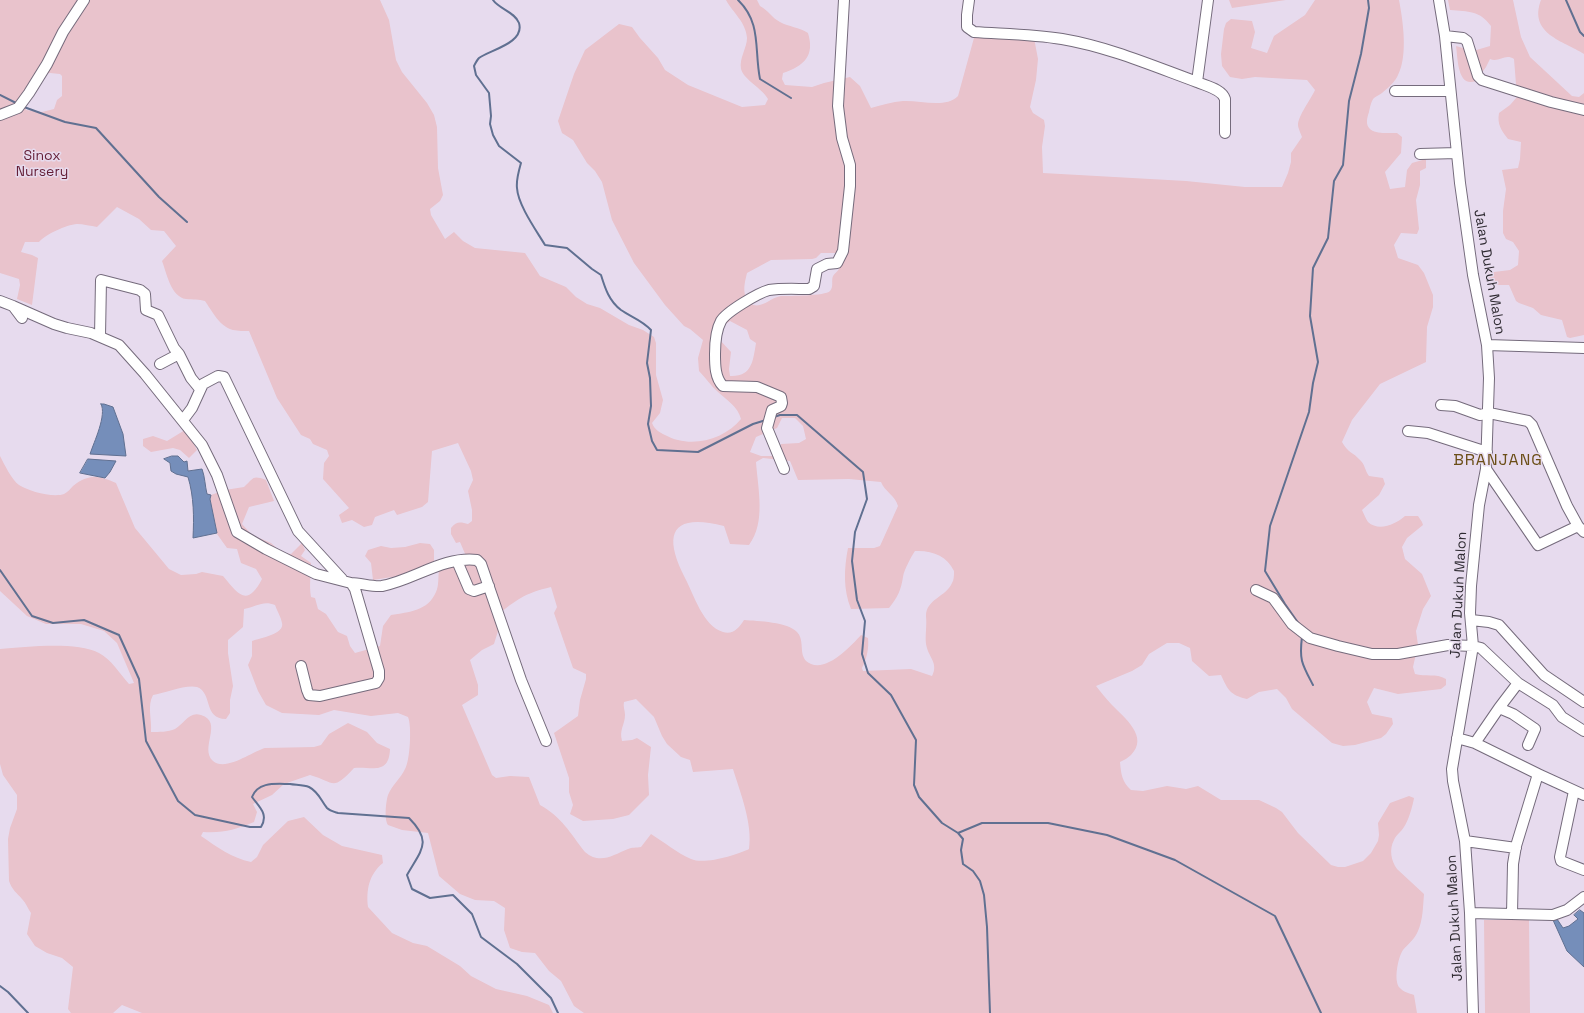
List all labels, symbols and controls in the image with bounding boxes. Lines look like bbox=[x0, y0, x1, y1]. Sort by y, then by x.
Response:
park label: Sinox Nursery bbox=[16, 148, 68, 180]
street label: Jalan Dukuh Malon bbox=[1470, 208, 1508, 336]
district label: BRANJANG bbox=[1453, 451, 1543, 471]
street label: Jalan Dukuh Malon bbox=[1447, 531, 1471, 659]
street label: Jalan Dukuh Malon bbox=[1443, 854, 1467, 982]

